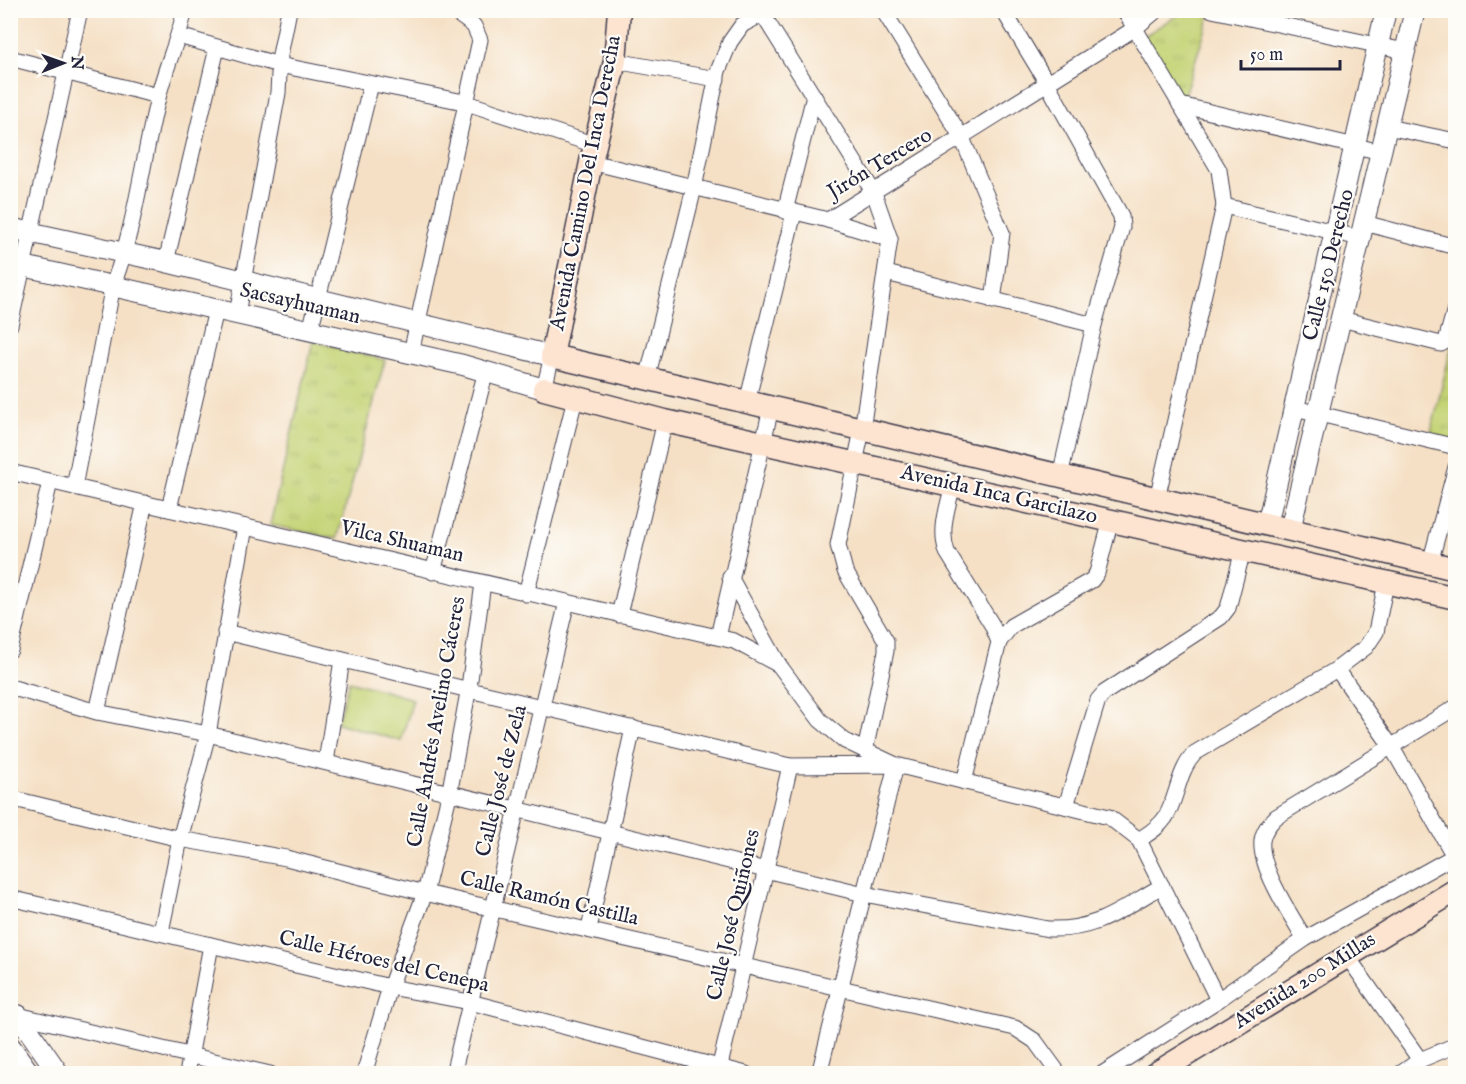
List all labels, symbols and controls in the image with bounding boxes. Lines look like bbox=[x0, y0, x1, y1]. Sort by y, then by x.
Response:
street label: Avenida Camino Del Inca Derecha bbox=[544, 32, 628, 334]
north arrow bbox=[33, 33, 93, 93]
scale bar bbox=[1241, 33, 1340, 71]
text: 50 m bbox=[1250, 44, 1283, 67]
text: N bbox=[66, 55, 86, 70]
street label: Jirón Tercero bbox=[821, 122, 937, 207]
street label: Calle 150 Derecho bbox=[1297, 186, 1361, 344]
street label: Sacsayhuaman bbox=[237, 277, 363, 331]
street label: Avenida Inca Garcilazo bbox=[897, 459, 1100, 531]
street label: Vilca Shuaman bbox=[337, 514, 466, 569]
street label: Calle Andrés Avelino Cáceres bbox=[402, 595, 472, 849]
street label: Calle José de Zela bbox=[470, 702, 534, 860]
street label: Calle José Quiñones bbox=[701, 827, 767, 1003]
street label: Calle Ramón Castilla bbox=[457, 865, 642, 933]
street label: Calle Héroes del Cenepa bbox=[276, 925, 493, 1000]
street label: Avenida 200 Millas bbox=[1228, 926, 1381, 1036]

